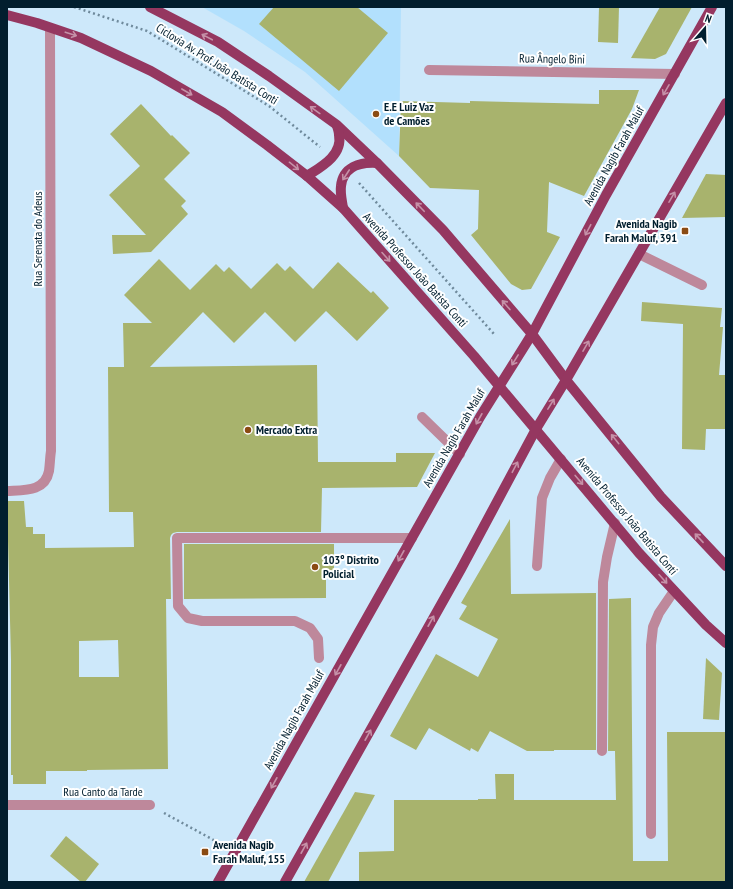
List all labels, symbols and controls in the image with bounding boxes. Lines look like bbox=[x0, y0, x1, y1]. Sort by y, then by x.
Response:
north arrow bbox=[685, 8, 725, 48]
text: N bbox=[703, 11, 714, 26]
street label: Ciclovia Av. Prof. João Batista Conti bbox=[153, 20, 281, 107]
one-way arrow bbox=[65, 31, 77, 39]
one-way arrow bbox=[202, 32, 214, 40]
street label: Rua Ângelo Bini bbox=[519, 50, 585, 67]
one-way arrow bbox=[662, 84, 669, 96]
one-way arrow bbox=[181, 88, 193, 96]
place label: E.E Luiz Vaz de Camões bbox=[384, 99, 434, 128]
street label: Avenida Nagib Farah Maluf bbox=[580, 103, 648, 208]
one-way arrow bbox=[310, 105, 321, 114]
marker: E.E Luiz Vaz de Camões bbox=[371, 109, 381, 119]
one-way arrow bbox=[288, 162, 299, 171]
one-way arrow bbox=[342, 169, 350, 181]
street label: Rua Serenata do Adeus bbox=[30, 191, 45, 287]
one-way arrow bbox=[668, 191, 676, 203]
one-way arrow bbox=[415, 202, 425, 212]
street label: Avenida Professor João Batista Conti bbox=[360, 209, 471, 330]
place label: Avenida Nagib Farah Maluf, 391 bbox=[605, 216, 678, 245]
one-way arrow bbox=[583, 224, 591, 236]
marker: Avenida Nagib Farah Maluf, 391 bbox=[680, 226, 690, 236]
one-way arrow bbox=[382, 252, 391, 262]
one-way arrow bbox=[502, 299, 511, 310]
one-way arrow bbox=[582, 340, 590, 352]
one-way arrow bbox=[511, 354, 519, 366]
street label: Avenida Nagib Farah Maluf bbox=[419, 385, 488, 490]
one-way arrow bbox=[547, 398, 555, 410]
one-way arrow bbox=[475, 413, 483, 425]
place label: Mercado Extra bbox=[256, 422, 317, 437]
marker: Mercado Extra bbox=[243, 425, 253, 435]
one-way arrow bbox=[610, 434, 619, 445]
street label: Avenida Professor João Batista Conti bbox=[574, 454, 681, 578]
one-way arrow bbox=[512, 461, 519, 473]
one-way arrow bbox=[574, 475, 583, 485]
one-way arrow bbox=[695, 533, 704, 543]
one-way arrow bbox=[397, 550, 405, 562]
place label: 103º Distrito Policial bbox=[323, 552, 379, 581]
marker: 103º Distrito Policial bbox=[310, 562, 320, 572]
one-way arrow bbox=[658, 574, 667, 584]
one-way arrow bbox=[428, 616, 436, 628]
one-way arrow bbox=[333, 664, 341, 676]
street label: Avenida Nagib Farah Maluf bbox=[260, 667, 328, 772]
one-way arrow bbox=[364, 729, 372, 741]
one-way arrow bbox=[269, 777, 277, 789]
street label: Rua Canto da Tarde bbox=[63, 784, 143, 799]
place label: Avenida Nagib Farah Maluf, 155 bbox=[212, 837, 285, 866]
one-way arrow bbox=[301, 842, 308, 854]
marker: Avenida Nagib Farah Maluf, 155 bbox=[200, 847, 210, 857]

